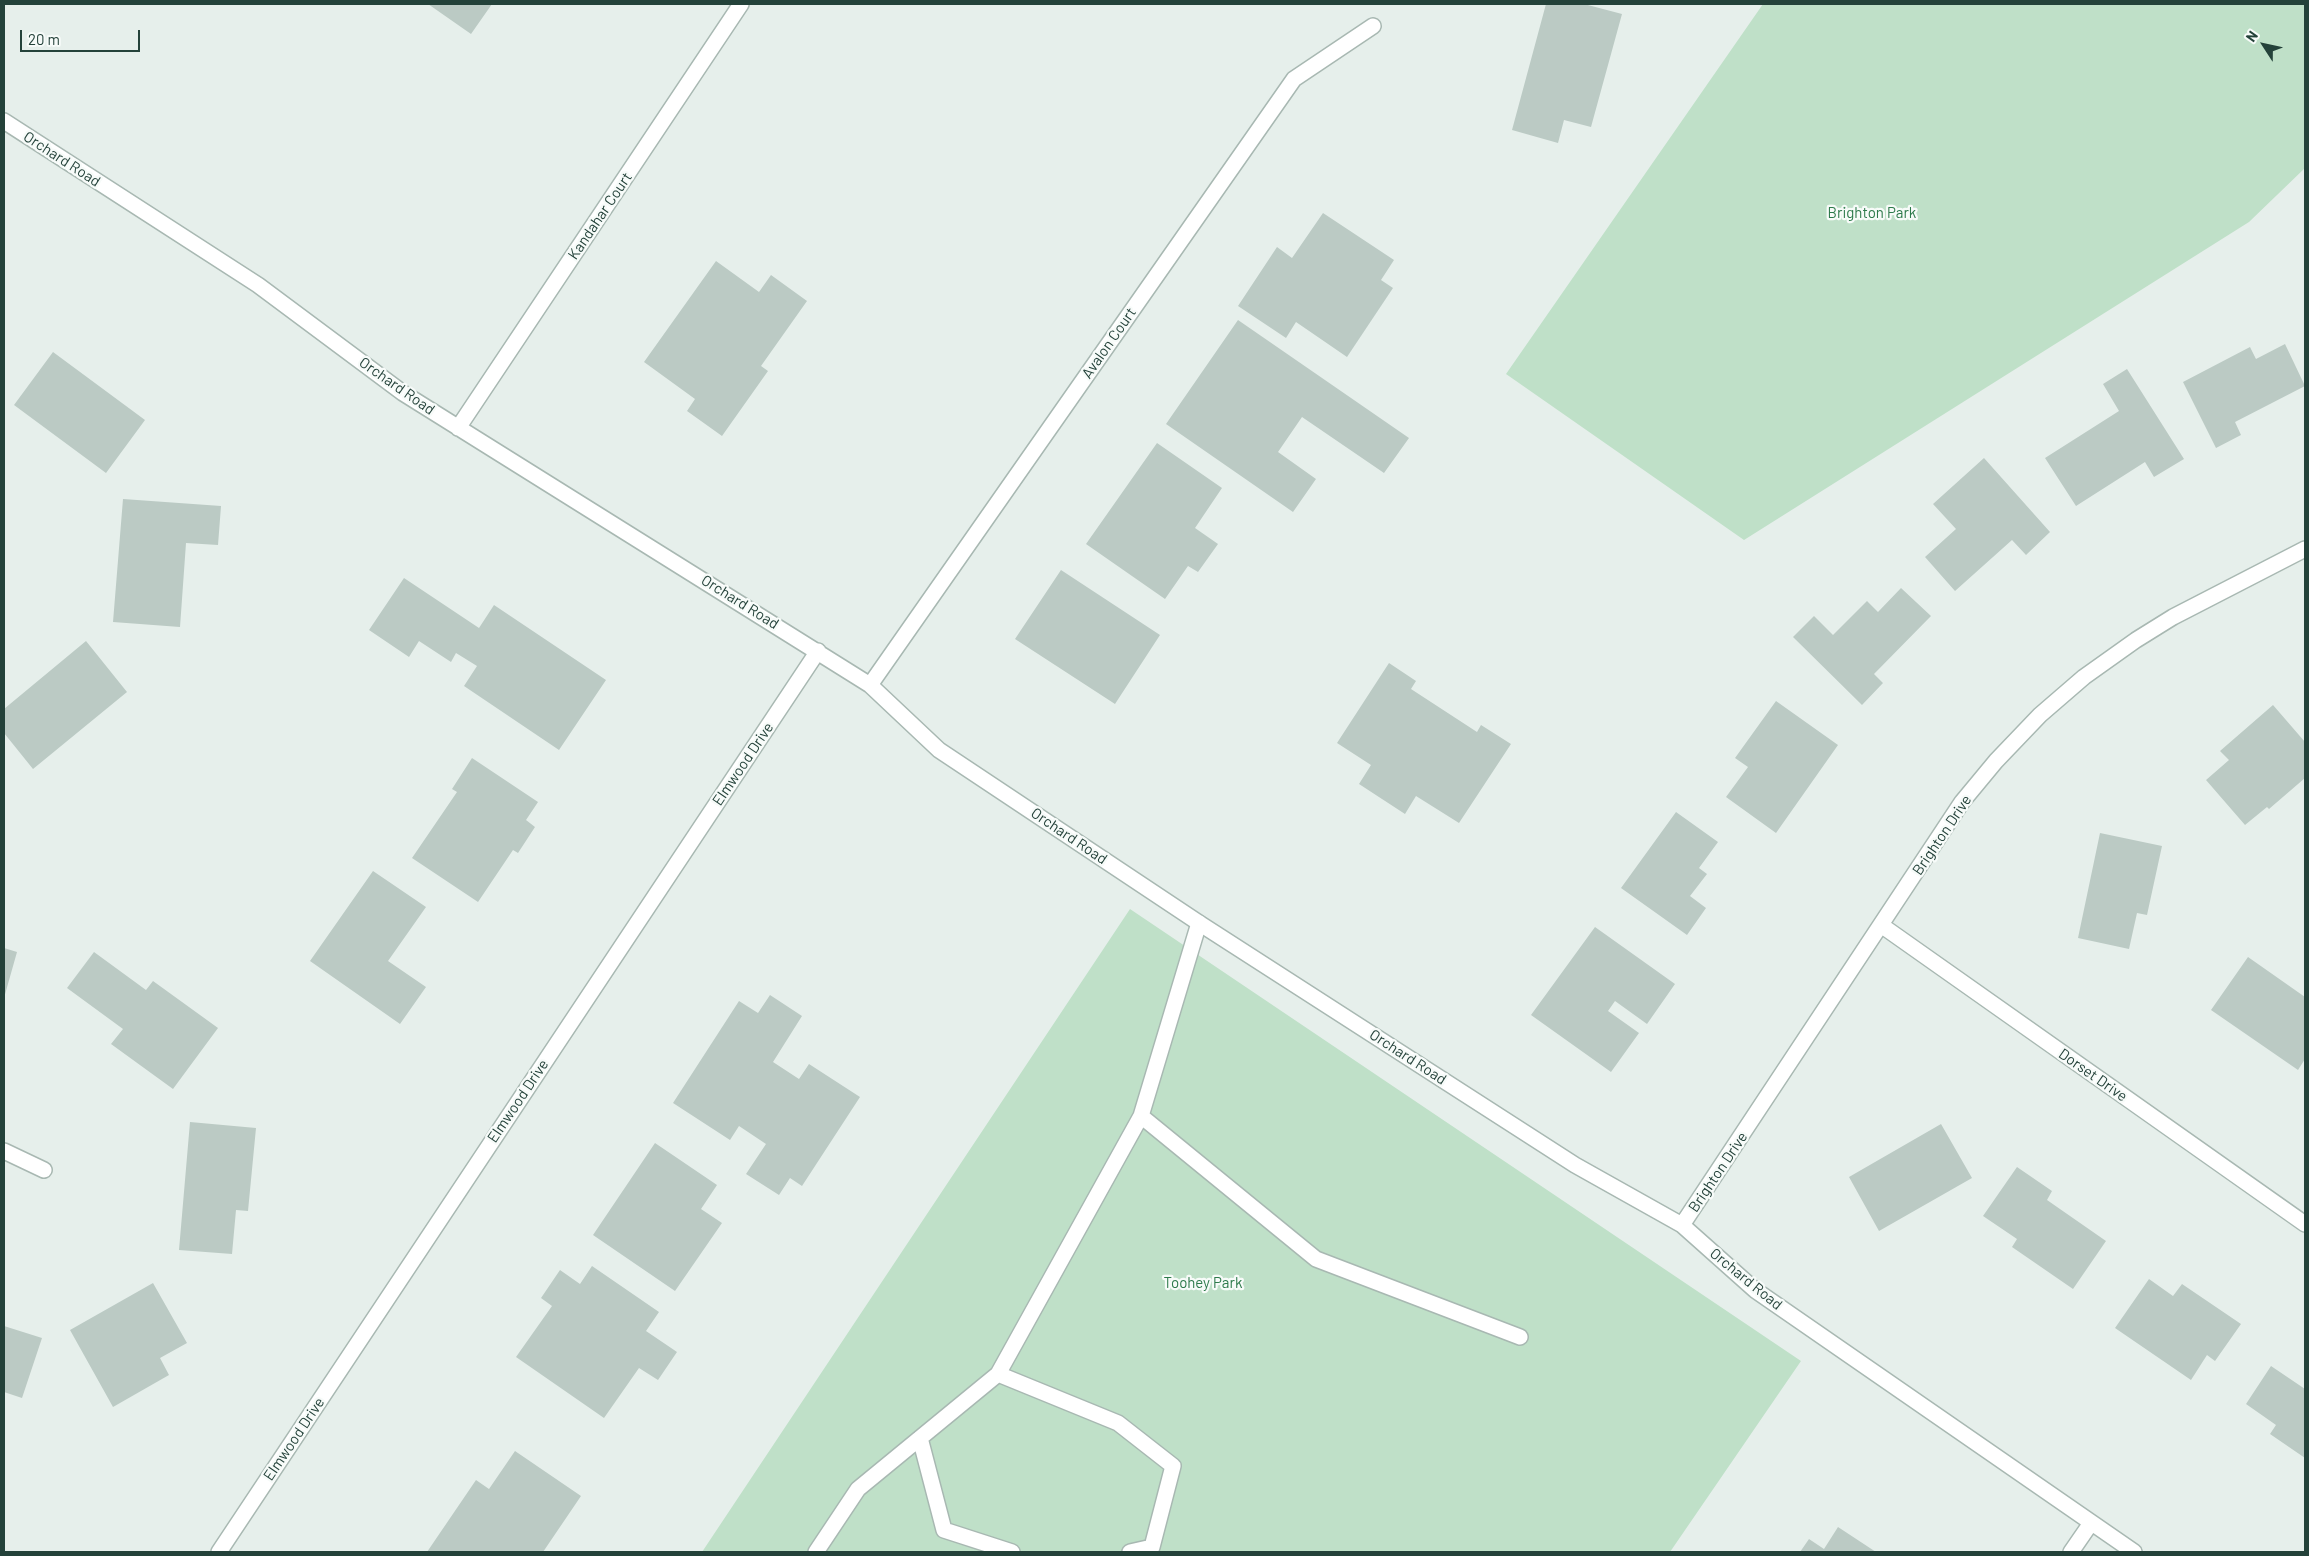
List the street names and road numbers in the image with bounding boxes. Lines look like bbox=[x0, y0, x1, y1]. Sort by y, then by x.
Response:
street label: Orchard Road bbox=[20, 127, 104, 191]
street label: Kandahar Court bbox=[564, 169, 636, 263]
street label: Avalon Court bbox=[1078, 304, 1140, 382]
street label: Orchard Road bbox=[356, 353, 438, 419]
street label: Orchard Road bbox=[698, 571, 782, 633]
street label: Elmwood Drive bbox=[709, 719, 777, 809]
street label: Brighton Drive bbox=[1909, 792, 1975, 878]
street label: Orchard Road bbox=[1027, 804, 1111, 868]
street label: Orchard Road bbox=[1366, 1025, 1450, 1089]
street label: Dorset Drive bbox=[2055, 1045, 2131, 1105]
street label: Elmwood Drive bbox=[484, 1056, 552, 1146]
street label: Brighton Drive bbox=[1685, 1129, 1751, 1215]
street label: Orchard Road bbox=[1706, 1244, 1786, 1314]
street label: Elmwood Drive bbox=[260, 1394, 328, 1484]

